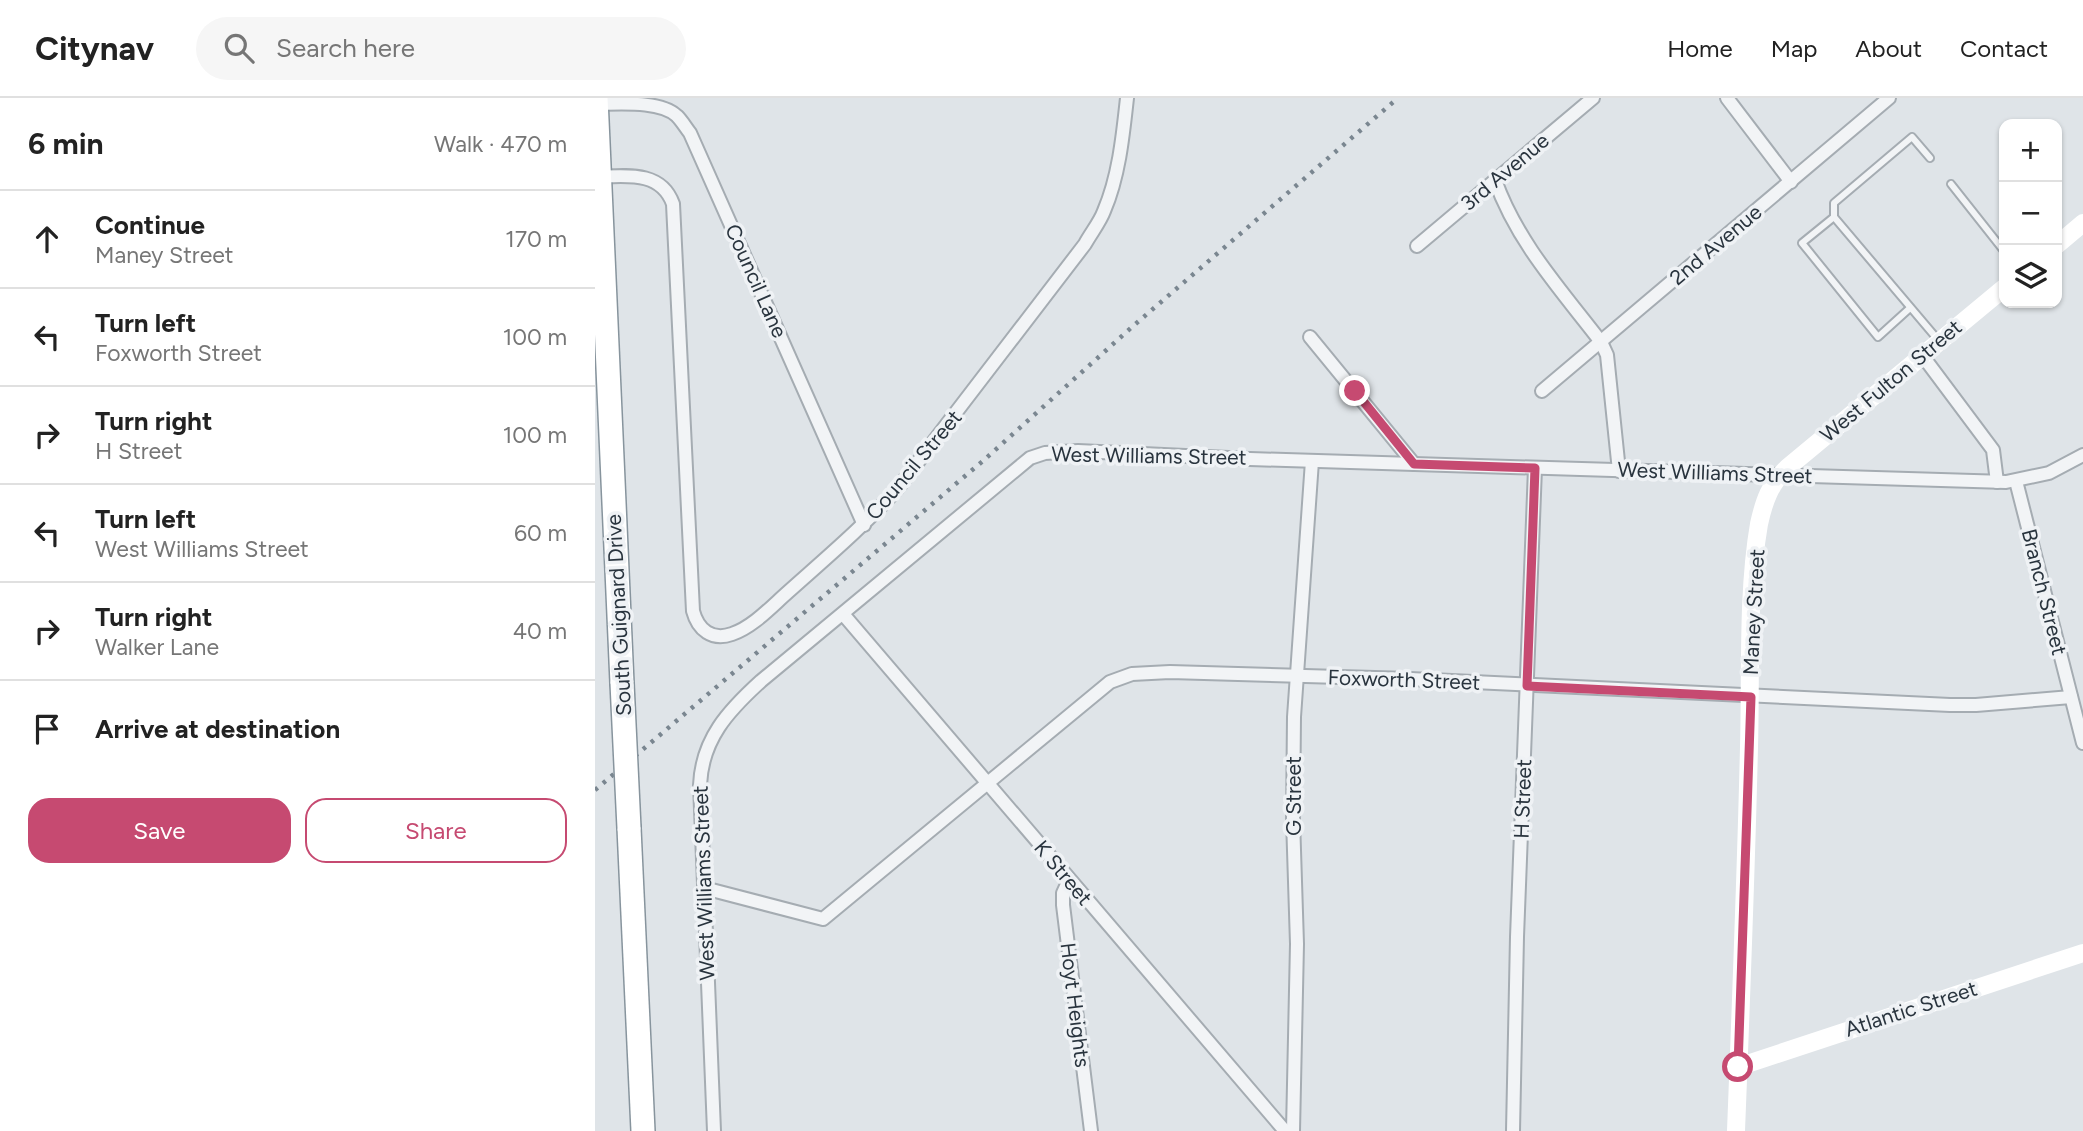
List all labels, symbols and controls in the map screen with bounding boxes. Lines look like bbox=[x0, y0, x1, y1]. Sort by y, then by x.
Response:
search box bbox=[196, 17, 686, 80]
text: Citynav bbox=[35, 29, 154, 68]
icon: search bbox=[220, 29, 258, 67]
text: Search here bbox=[276, 32, 415, 64]
text: Home bbox=[1667, 34, 1733, 63]
text: Map bbox=[1771, 34, 1817, 63]
text: About bbox=[1855, 34, 1922, 63]
text: Contact bbox=[1960, 34, 2048, 63]
map controls bbox=[1999, 119, 2062, 308]
button: + bbox=[1999, 119, 2062, 182]
text: 6 min bbox=[28, 125, 104, 162]
street label: 3rd Avenue bbox=[1456, 128, 1554, 216]
text: Walk · 470 m bbox=[434, 130, 567, 158]
button: − bbox=[1999, 182, 2062, 245]
street label: 2nd Avenue bbox=[1665, 199, 1767, 290]
text: Continue bbox=[95, 209, 205, 241]
icon: ahead bbox=[28, 220, 66, 258]
street label: Council Lane bbox=[720, 220, 793, 341]
text: 170 m bbox=[505, 225, 567, 253]
text: Maney Street bbox=[95, 241, 233, 269]
button: layers bbox=[1999, 245, 2062, 308]
text: Turn left bbox=[95, 307, 196, 339]
street label: West Fulton Street bbox=[1815, 314, 1967, 447]
icon: left bbox=[28, 318, 66, 356]
text: 100 m bbox=[503, 323, 567, 351]
text: Foxworth Street bbox=[95, 339, 262, 367]
route end bbox=[1339, 375, 1370, 406]
text: Turn right bbox=[95, 405, 212, 437]
street label: Council Street bbox=[860, 405, 967, 525]
icon: right bbox=[28, 416, 66, 454]
text: 100 m bbox=[503, 421, 567, 449]
text: H Street bbox=[95, 437, 182, 465]
street label: West Williams Street bbox=[1051, 441, 1247, 470]
street label: West Williams Street bbox=[1617, 457, 1813, 488]
text: Turn left bbox=[95, 503, 196, 535]
street label: South Guignard Drive bbox=[601, 513, 636, 717]
icon: left bbox=[28, 514, 66, 552]
text: 60 m bbox=[514, 519, 567, 547]
street label: Branch Street bbox=[2017, 526, 2072, 658]
text: West Williams Street bbox=[95, 535, 309, 563]
street label: Maney Street bbox=[1738, 548, 1769, 676]
text: Turn right bbox=[95, 601, 212, 633]
icon: right bbox=[28, 612, 66, 650]
text: 40 m bbox=[513, 617, 567, 645]
text: Walker Lane bbox=[95, 633, 219, 661]
street label: Foxworth Street bbox=[1327, 664, 1481, 695]
icon: arrive bbox=[28, 710, 66, 748]
text: Arrive at destination bbox=[95, 713, 340, 745]
street label: G Street bbox=[1281, 756, 1306, 836]
street label: H Street bbox=[1509, 759, 1536, 839]
street label: West Williams Street bbox=[688, 785, 719, 981]
button: Save bbox=[28, 798, 291, 863]
button: Share bbox=[305, 798, 567, 863]
street label: K Street bbox=[1029, 835, 1098, 910]
street label: Hoyt Heights bbox=[1055, 941, 1096, 1069]
street label: Atlantic Street bbox=[1842, 975, 1980, 1042]
route start bbox=[1722, 1051, 1753, 1082]

